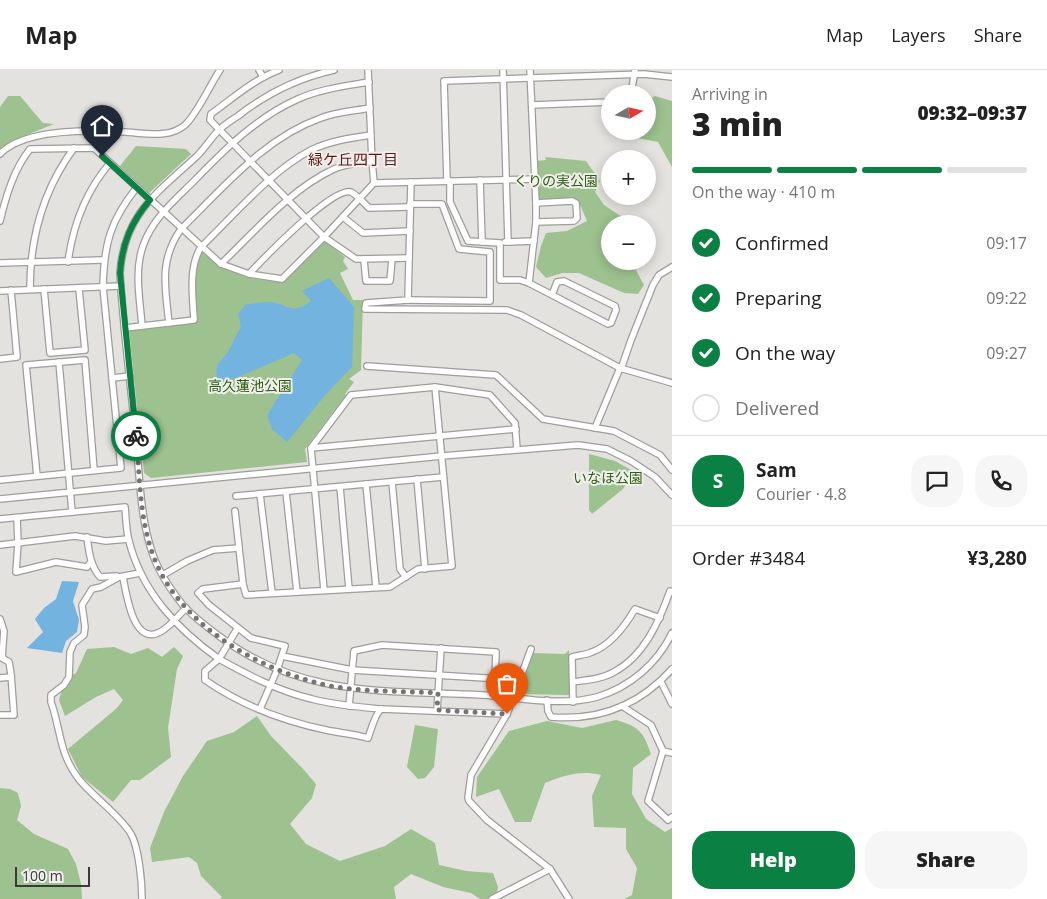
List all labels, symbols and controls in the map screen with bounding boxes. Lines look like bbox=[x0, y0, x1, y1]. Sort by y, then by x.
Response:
text: Map bbox=[25, 18, 77, 51]
text: Map bbox=[826, 23, 863, 47]
text: Layers bbox=[891, 23, 946, 47]
text: Share bbox=[974, 23, 1022, 47]
text: Arriving in bbox=[692, 83, 768, 105]
north arrow bbox=[601, 85, 656, 140]
map controls bbox=[601, 85, 656, 270]
text: 09:32–09:37 bbox=[917, 100, 1027, 126]
text: 3 min bbox=[692, 102, 783, 145]
pin bbox=[81, 105, 123, 156]
icon: home bbox=[88, 112, 116, 140]
district label: 緑ケ丘四丁目 bbox=[308, 149, 398, 169]
button: + bbox=[601, 150, 656, 205]
park label: くりの実公園 bbox=[514, 171, 598, 190]
text: On the way · 410 m bbox=[692, 181, 835, 203]
button: − bbox=[601, 215, 656, 270]
icon: check bbox=[692, 229, 720, 257]
text: Confirmed bbox=[735, 230, 829, 256]
text: 09:17 bbox=[986, 232, 1027, 254]
icon: check bbox=[692, 284, 720, 312]
text: Preparing bbox=[735, 285, 822, 311]
text: 09:22 bbox=[986, 287, 1027, 309]
icon: check bbox=[692, 339, 720, 367]
text: On the way bbox=[735, 340, 835, 366]
text: 09:27 bbox=[986, 342, 1027, 364]
park label: 高久蓮池公園 bbox=[208, 376, 292, 395]
text: Delivered bbox=[735, 395, 819, 421]
courier bbox=[111, 411, 161, 461]
icon: bike bbox=[122, 422, 150, 450]
button: chat bbox=[911, 455, 963, 507]
button: phone bbox=[975, 455, 1027, 507]
text: Sam bbox=[756, 457, 797, 483]
park label: いなほ公園 bbox=[573, 468, 643, 487]
text: S bbox=[713, 468, 723, 494]
text: Courier · 4.8 bbox=[756, 483, 847, 505]
text: Order #3484 bbox=[692, 545, 805, 571]
text: ¥3,280 bbox=[967, 545, 1027, 571]
pin bbox=[486, 663, 528, 714]
icon: bag bbox=[493, 670, 521, 698]
button: Help bbox=[692, 831, 855, 889]
button: Share bbox=[865, 831, 1027, 889]
scale bar bbox=[15, 864, 90, 887]
text: 100 m bbox=[22, 866, 63, 885]

